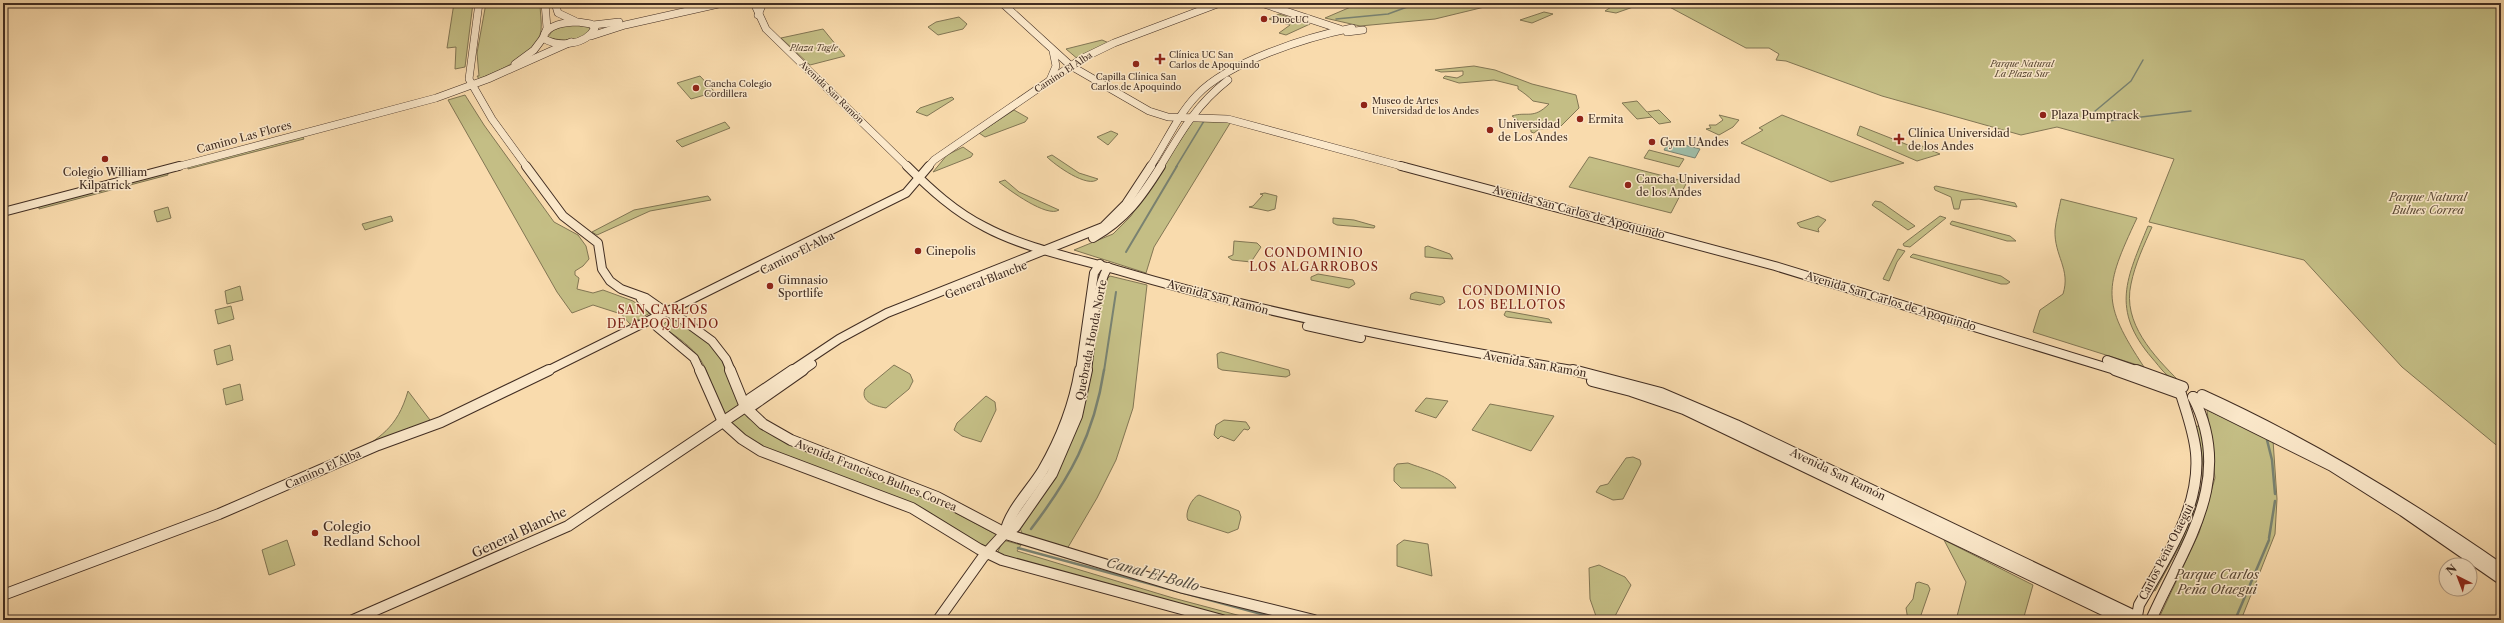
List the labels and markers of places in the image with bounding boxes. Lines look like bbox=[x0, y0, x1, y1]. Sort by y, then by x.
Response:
marker: DuocUC bbox=[1259, 14, 1269, 24]
place label: DuocUC bbox=[1272, 14, 1309, 25]
place label: Clínica UC San Carlos de Apoquindo bbox=[1169, 49, 1260, 70]
marker: Clínica UC San Carlos de Apoquindo bbox=[1154, 53, 1166, 65]
marker: Capilla Clínica San Carlos de Apoquindo bbox=[1131, 59, 1141, 69]
place label: Capilla Clínica San Carlos de Apoquindo bbox=[1091, 71, 1182, 92]
place label: Cancha Colegio Cordillera bbox=[704, 78, 772, 99]
marker: Cancha Colegio Cordillera bbox=[691, 83, 701, 93]
place label: Museo de Artes Universidad de los Andes bbox=[1372, 95, 1479, 116]
marker: Museo de Artes Universidad de los Andes bbox=[1359, 100, 1369, 110]
place label: Plaza Pumptrack bbox=[2051, 108, 2140, 122]
marker: Plaza Pumptrack bbox=[2038, 110, 2048, 120]
place label: Ermita bbox=[1588, 112, 1624, 126]
marker: Ermita bbox=[1575, 114, 1585, 124]
place label: Universidad de Los Andes bbox=[1498, 117, 1568, 144]
marker: Universidad de Los Andes bbox=[1485, 125, 1495, 135]
place label: Clínica Universidad de los Andes bbox=[1908, 126, 2010, 153]
marker: Clínica Universidad de los Andes bbox=[1893, 133, 1905, 145]
place label: Gym UAndes bbox=[1660, 135, 1729, 149]
marker: Gym UAndes bbox=[1647, 137, 1657, 147]
marker: Colegio William Kilpatrick bbox=[100, 154, 110, 164]
place label: Colegio William Kilpatrick bbox=[63, 165, 148, 192]
place label: Cancha Universidad de los Andes bbox=[1636, 172, 1741, 199]
marker: Cancha Universidad de los Andes bbox=[1623, 180, 1633, 190]
place label: Cinepolis bbox=[926, 244, 976, 258]
marker: Cinepolis bbox=[913, 246, 923, 256]
place label: Gimnasio Sportlife bbox=[778, 273, 828, 300]
marker: Gimnasio Sportlife bbox=[765, 281, 775, 291]
place label: Colegio Redland School bbox=[323, 518, 421, 549]
marker: Colegio Redland School bbox=[310, 528, 320, 538]

